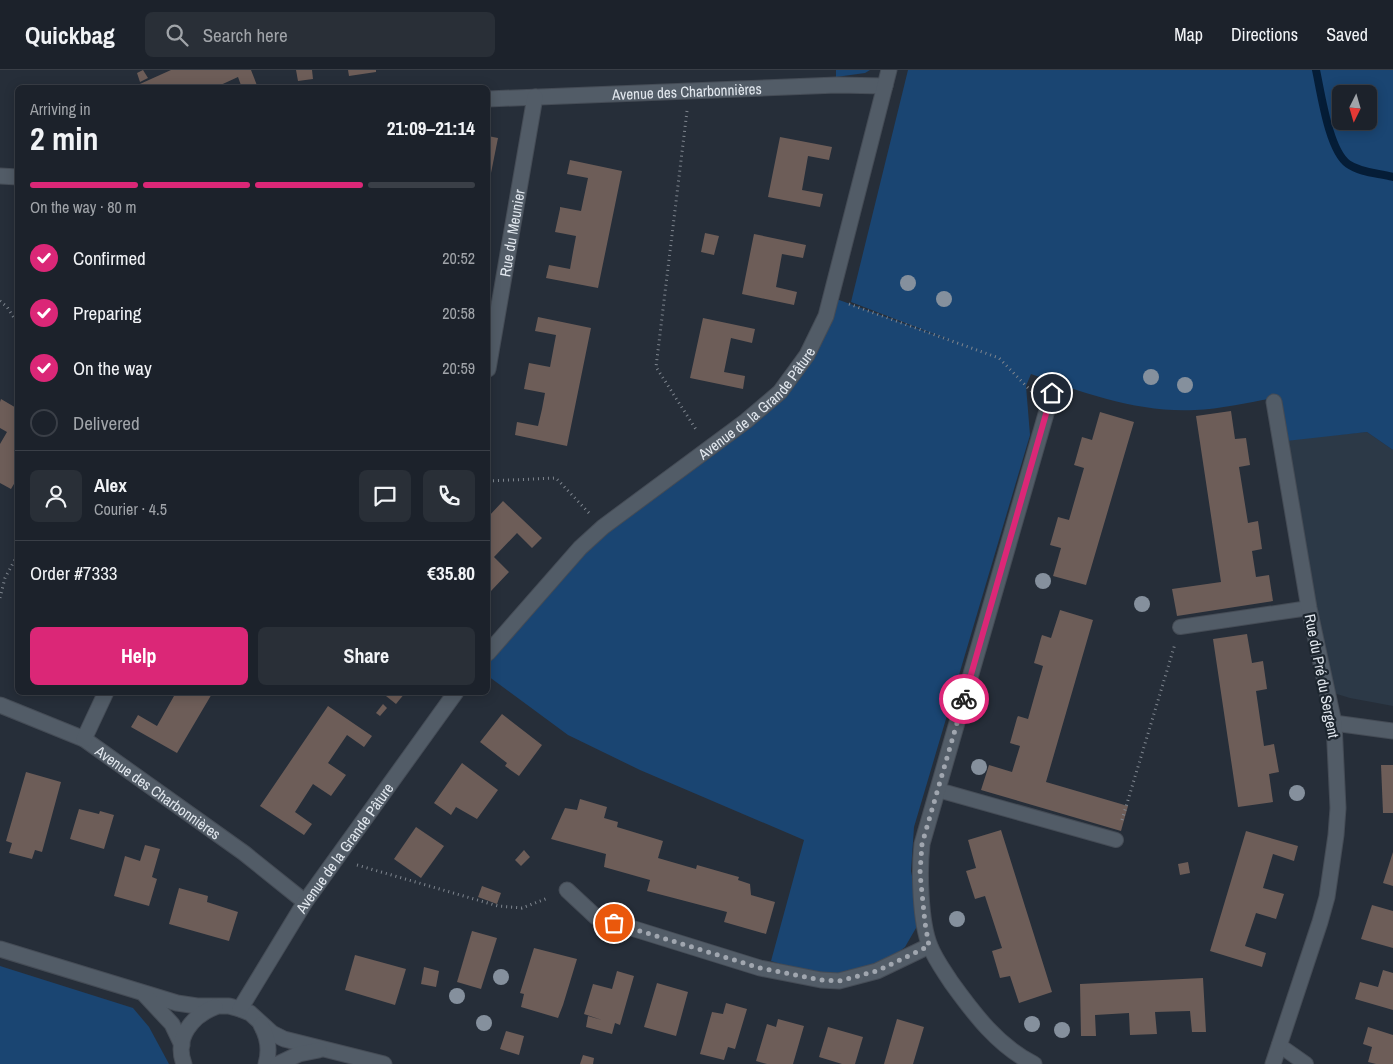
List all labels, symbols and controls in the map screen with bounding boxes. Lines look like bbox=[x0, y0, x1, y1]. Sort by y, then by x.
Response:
search box bbox=[145, 12, 495, 57]
text: Quickbag bbox=[25, 19, 115, 51]
icon: search bbox=[163, 21, 191, 49]
text: Search here bbox=[203, 22, 288, 48]
text: Map bbox=[1174, 22, 1203, 47]
text: Directions bbox=[1231, 22, 1298, 47]
text: Saved bbox=[1326, 22, 1368, 47]
street label: Avenue des Charbonnières bbox=[611, 78, 762, 105]
north arrow bbox=[1332, 85, 1378, 130]
map controls bbox=[1332, 85, 1377, 130]
text: Arriving in bbox=[30, 98, 91, 120]
text: 21:09–21:14 bbox=[387, 115, 475, 141]
text: 2 min bbox=[30, 117, 99, 160]
street label: Rue du Meunier bbox=[494, 188, 529, 278]
text: On the way · 80 m bbox=[30, 196, 136, 218]
icon: check bbox=[30, 244, 58, 272]
text: Confirmed bbox=[73, 245, 146, 271]
text: 20:52 bbox=[442, 247, 475, 269]
icon: check bbox=[30, 299, 58, 327]
text: Preparing bbox=[73, 300, 141, 326]
text: 20:58 bbox=[442, 302, 475, 324]
street label: Avenue de la Grande Pâture bbox=[693, 343, 820, 464]
icon: check bbox=[30, 354, 58, 382]
text: On the way bbox=[73, 355, 152, 381]
text: 20:59 bbox=[442, 357, 475, 379]
pin bbox=[1031, 372, 1073, 414]
icon: home bbox=[1038, 379, 1066, 407]
text: Delivered bbox=[73, 410, 140, 436]
button: person bbox=[30, 470, 82, 522]
button: chat bbox=[359, 470, 411, 522]
button: phone bbox=[423, 470, 475, 522]
text: Alex bbox=[94, 472, 127, 498]
text: Courier · 4.5 bbox=[94, 498, 167, 520]
text: Order #7333 bbox=[30, 560, 117, 586]
text: €35.80 bbox=[427, 560, 475, 586]
street label: Rue du Pré du Sergent bbox=[1300, 612, 1344, 740]
button: Help bbox=[30, 627, 248, 685]
button: Share bbox=[258, 627, 475, 685]
courier bbox=[939, 674, 989, 724]
icon: bike bbox=[950, 685, 978, 713]
street label: Avenue des Charbonnières bbox=[91, 739, 225, 844]
street label: Avenue de la Grande Pâture bbox=[290, 778, 398, 918]
pin bbox=[593, 902, 635, 944]
icon: bag bbox=[600, 909, 628, 937]

